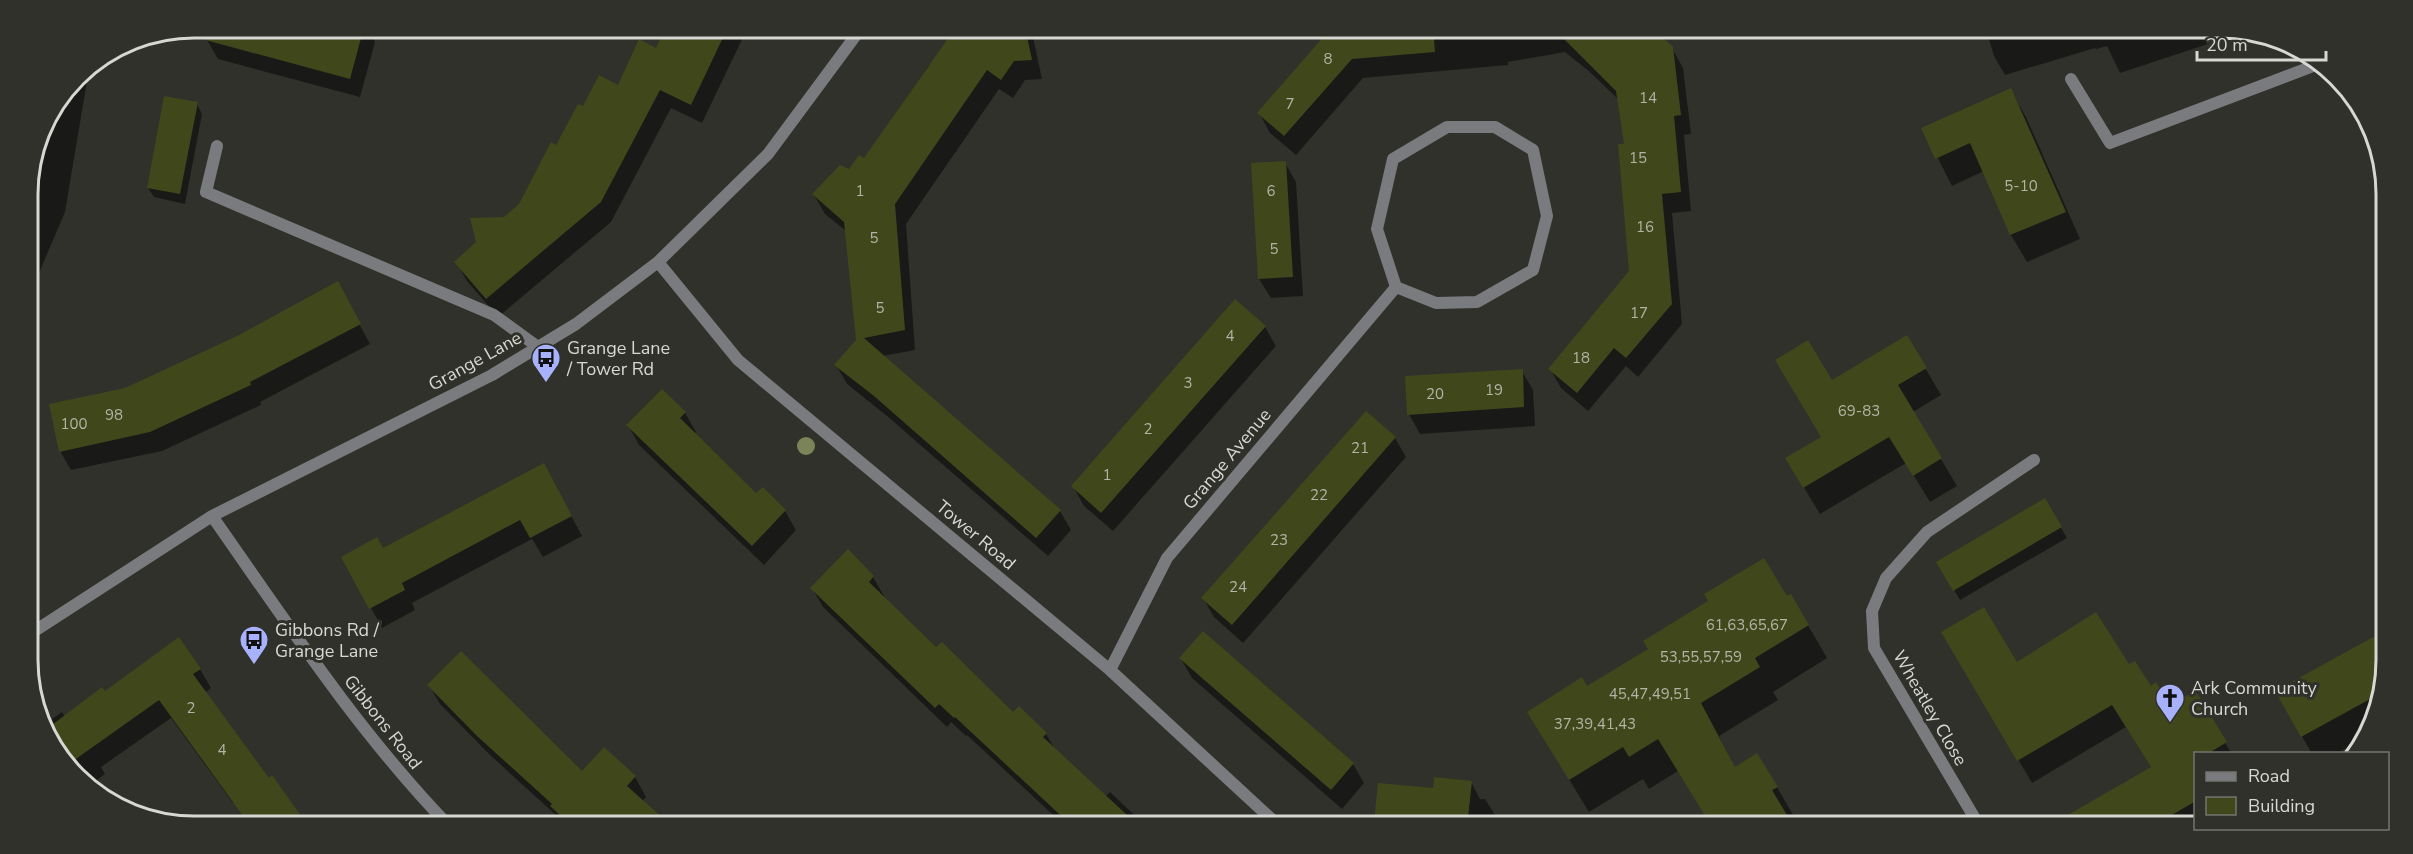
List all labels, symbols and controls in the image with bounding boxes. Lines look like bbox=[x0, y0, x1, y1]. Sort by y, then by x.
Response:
scale bar bbox=[2197, 24, 2326, 62]
text: 20 m bbox=[2206, 33, 2248, 57]
house number: 8 bbox=[1323, 49, 1333, 69]
house number: 14 bbox=[1639, 88, 1657, 108]
house number: 7 bbox=[1285, 94, 1295, 114]
house number: 15 bbox=[1629, 148, 1647, 168]
house number: 5-10 bbox=[2004, 176, 2038, 196]
house number: 1 bbox=[855, 181, 865, 201]
house number: 6 bbox=[1266, 181, 1276, 201]
house number: 16 bbox=[1636, 217, 1654, 237]
house number: 5 bbox=[869, 228, 879, 248]
house number: 5 bbox=[1269, 239, 1279, 259]
house number: 5 bbox=[875, 298, 885, 318]
house number: 17 bbox=[1630, 303, 1648, 323]
street label: Grange Lane bbox=[424, 326, 526, 396]
house number: 4 bbox=[1225, 326, 1235, 346]
place label: Grange Lane / Tower Rd bbox=[566, 336, 670, 381]
bus stop icon: Grange Lane / Tower Rd bbox=[530, 342, 562, 384]
house number: 18 bbox=[1572, 348, 1590, 368]
house number: 3 bbox=[1183, 373, 1193, 393]
house number: 19 bbox=[1485, 380, 1503, 400]
house number: 20 bbox=[1426, 384, 1444, 404]
house number: 69-83 bbox=[1838, 401, 1880, 421]
street label: Grange Avenue bbox=[1178, 403, 1276, 515]
house number: 98 bbox=[105, 405, 123, 425]
house number: 100 bbox=[60, 414, 88, 434]
house number: 2 bbox=[1143, 419, 1153, 439]
house number: 21 bbox=[1351, 438, 1369, 458]
house number: 1 bbox=[1102, 465, 1112, 485]
house number: 22 bbox=[1310, 485, 1328, 505]
street label: Tower Road bbox=[931, 495, 1021, 575]
house number: 23 bbox=[1270, 530, 1288, 550]
house number: 24 bbox=[1229, 577, 1247, 597]
house number: 61,63,65,67 bbox=[1706, 615, 1788, 635]
place label: Gibbons Rd / Grange Lane bbox=[275, 618, 380, 663]
bus stop icon: Gibbons Rd / Grange Lane bbox=[238, 624, 270, 666]
street label: Wheatley Close bbox=[1887, 646, 1973, 770]
house number: 53,55,57,59 bbox=[1660, 647, 1742, 667]
street label: Gibbons Road bbox=[339, 670, 427, 774]
place label: Ark Community Church bbox=[2191, 676, 2317, 721]
church icon: Ark Community Church bbox=[2154, 682, 2186, 724]
house number: 45,47,49,51 bbox=[1609, 684, 1691, 704]
house number: 2 bbox=[186, 698, 196, 718]
house number: 37,39,41,43 bbox=[1554, 714, 1636, 734]
house number: 4 bbox=[217, 740, 227, 760]
legend bbox=[2194, 752, 2389, 830]
text: Road bbox=[2248, 764, 2290, 788]
text: Building bbox=[2248, 794, 2315, 818]

